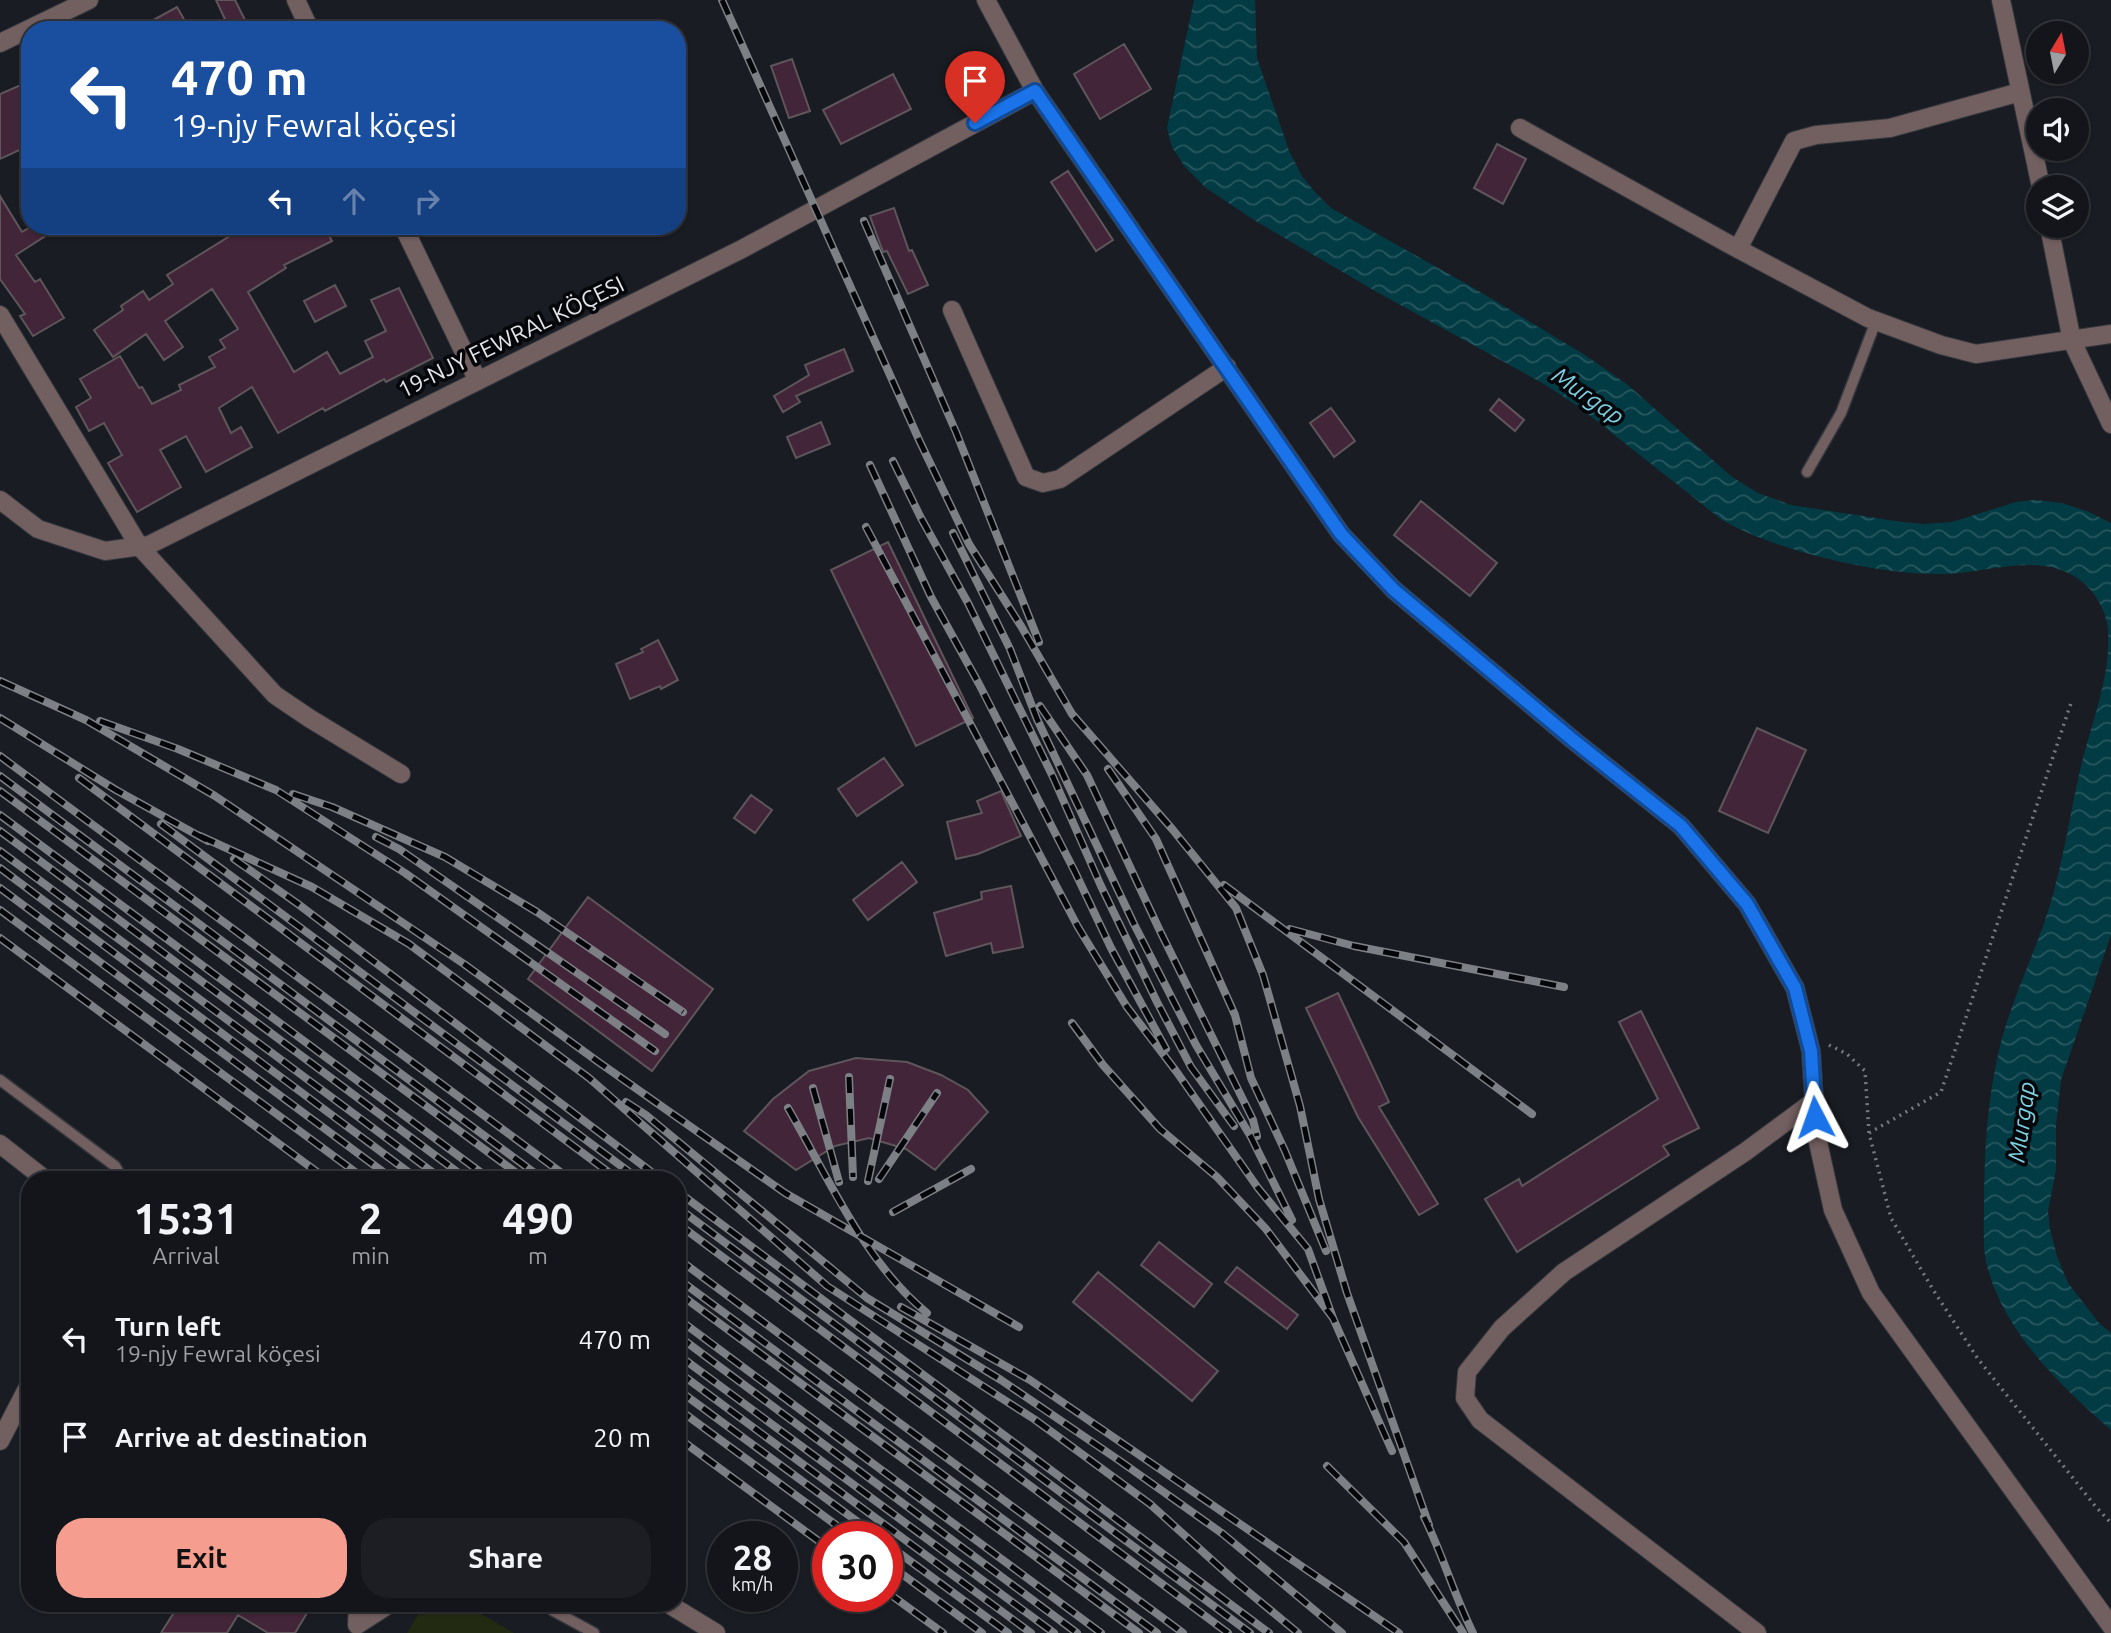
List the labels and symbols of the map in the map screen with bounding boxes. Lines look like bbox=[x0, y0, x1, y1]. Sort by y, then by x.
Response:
north arrow bbox=[2026, 21, 2090, 84]
pin bbox=[945, 51, 1005, 123]
street label: 19-NJY FEWRAL KÖÇESI bbox=[394, 271, 628, 402]
water label: Murgap bbox=[1547, 361, 1629, 430]
position arrow bbox=[1778, 1080, 1852, 1154]
water label: Murgap bbox=[2002, 1080, 2041, 1164]
speed limit sign: 30 bbox=[812, 1521, 903, 1612]

